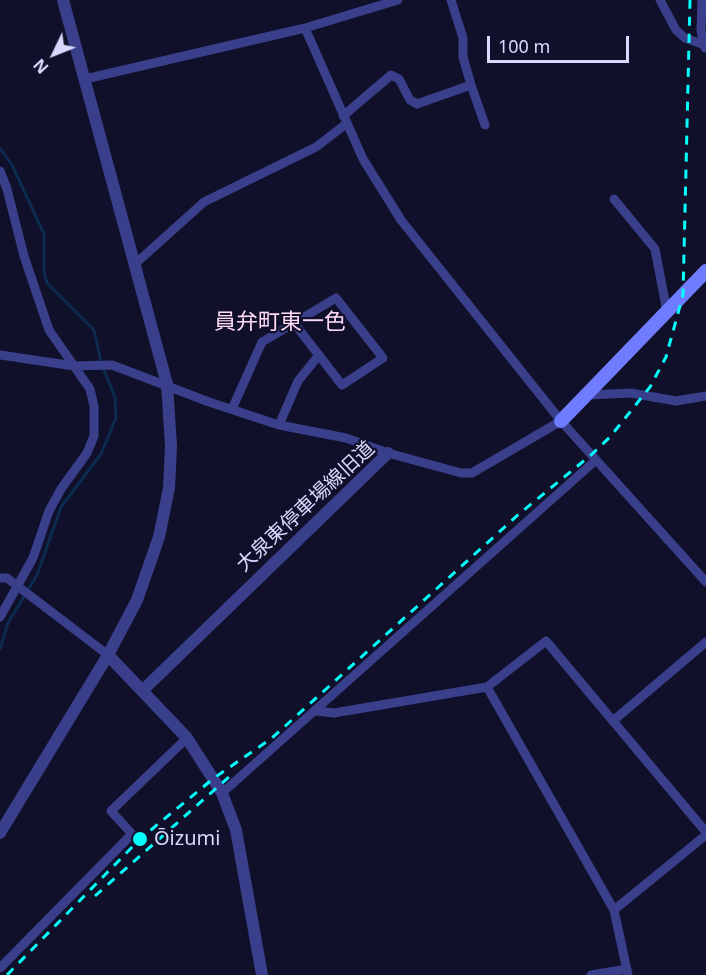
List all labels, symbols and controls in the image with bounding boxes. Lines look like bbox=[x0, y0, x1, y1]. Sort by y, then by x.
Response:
north arrow bbox=[24, 24, 84, 84]
scale bar bbox=[490, 24, 632, 62]
text: 100 m bbox=[498, 34, 550, 58]
text: N bbox=[28, 54, 53, 79]
district label: 員弁町東一色 bbox=[214, 310, 346, 336]
street label: 大泉東停車場線旧道 bbox=[232, 437, 380, 577]
place label: Ōizumi bbox=[154, 827, 220, 851]
marker: Ōizumi bbox=[131, 830, 149, 848]

